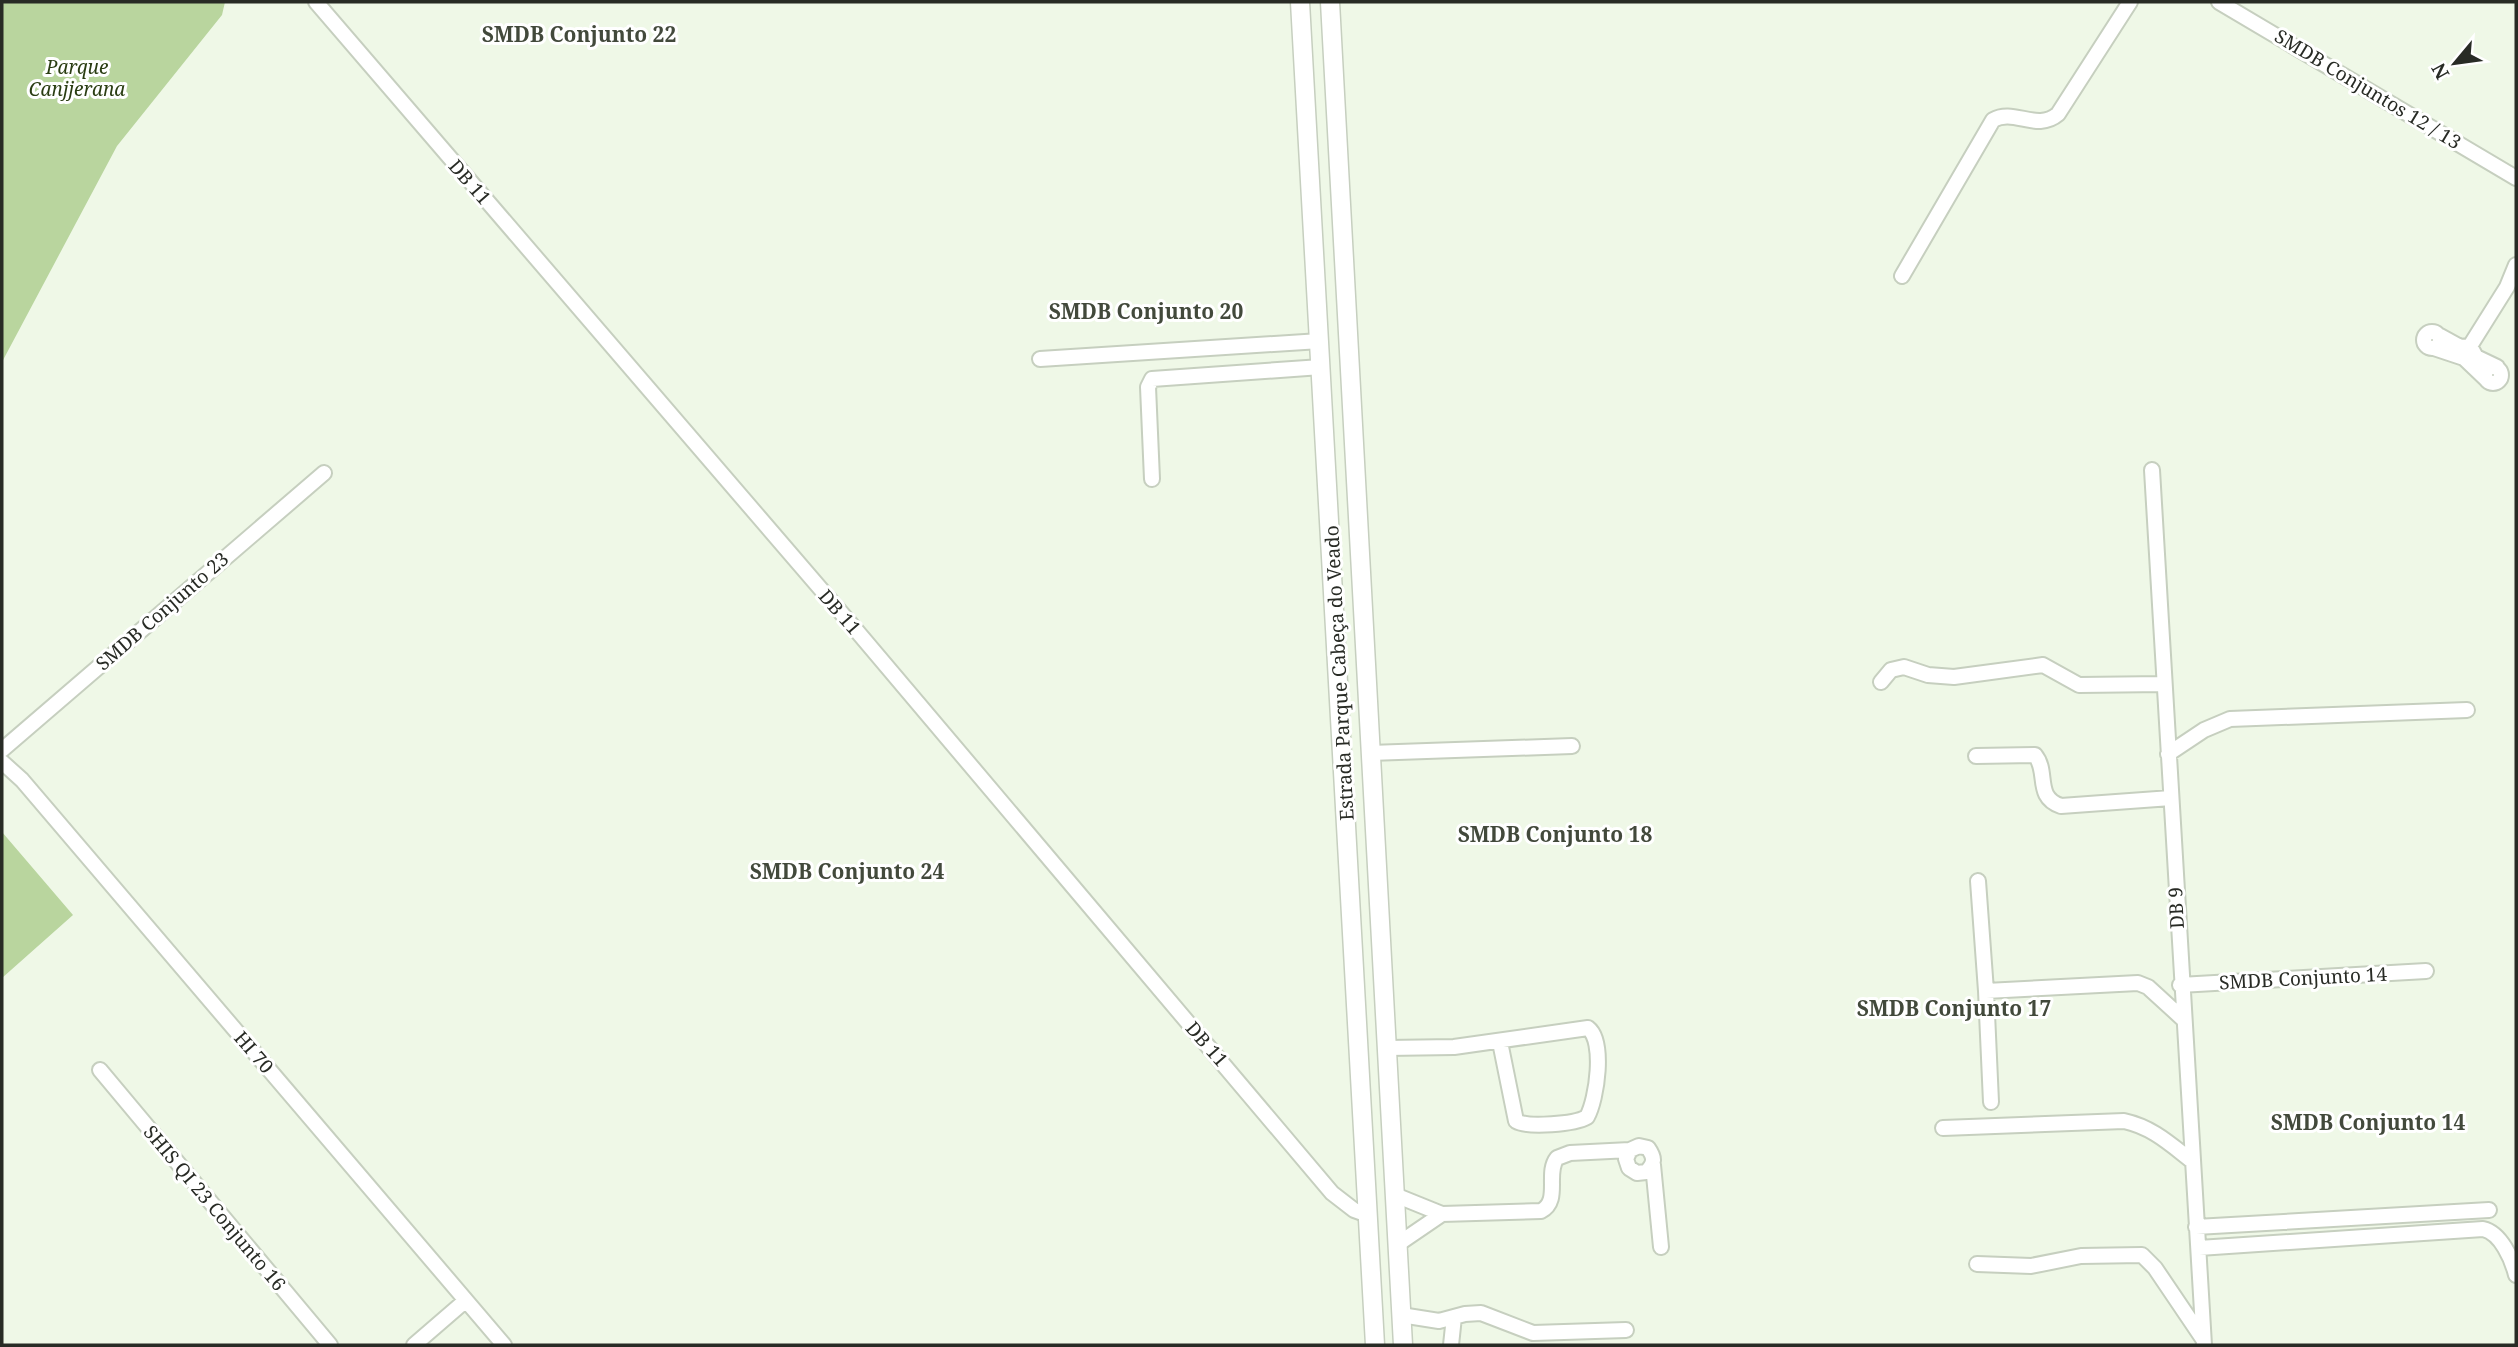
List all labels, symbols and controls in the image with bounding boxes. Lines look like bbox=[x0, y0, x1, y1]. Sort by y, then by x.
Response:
district label: SMDB Conjunto 22 bbox=[482, 20, 676, 48]
street label: SMDB Conjuntos 12 / 13 bbox=[2270, 23, 2466, 155]
north arrow bbox=[2420, 28, 2490, 98]
park label: Parque Canjjerana bbox=[29, 54, 125, 102]
text: N bbox=[2425, 58, 2455, 84]
street label: DB 11 bbox=[443, 154, 497, 210]
district label: SMDB Conjunto 20 bbox=[1049, 297, 1243, 325]
street label: Estrada Parque Cabeça do Veado bbox=[1318, 525, 1360, 821]
street label: SMDB Conjunto 23 bbox=[90, 546, 234, 676]
street label: DB 11 bbox=[813, 584, 867, 640]
district label: SMDB Conjunto 18 bbox=[1458, 820, 1652, 848]
district label: SMDB Conjunto 24 bbox=[750, 857, 944, 885]
street label: DB 9 bbox=[2162, 886, 2190, 930]
street label: SMDB Conjunto 14 bbox=[2218, 961, 2388, 995]
district label: SMDB Conjunto 17 bbox=[1857, 994, 2051, 1022]
street label: DB 11 bbox=[1180, 1016, 1234, 1072]
street label: HI 70 bbox=[228, 1025, 280, 1079]
district label: SMDB Conjunto 14 bbox=[2271, 1108, 2465, 1136]
street label: SHIS QI 23 Conjunto 16 bbox=[138, 1120, 292, 1296]

